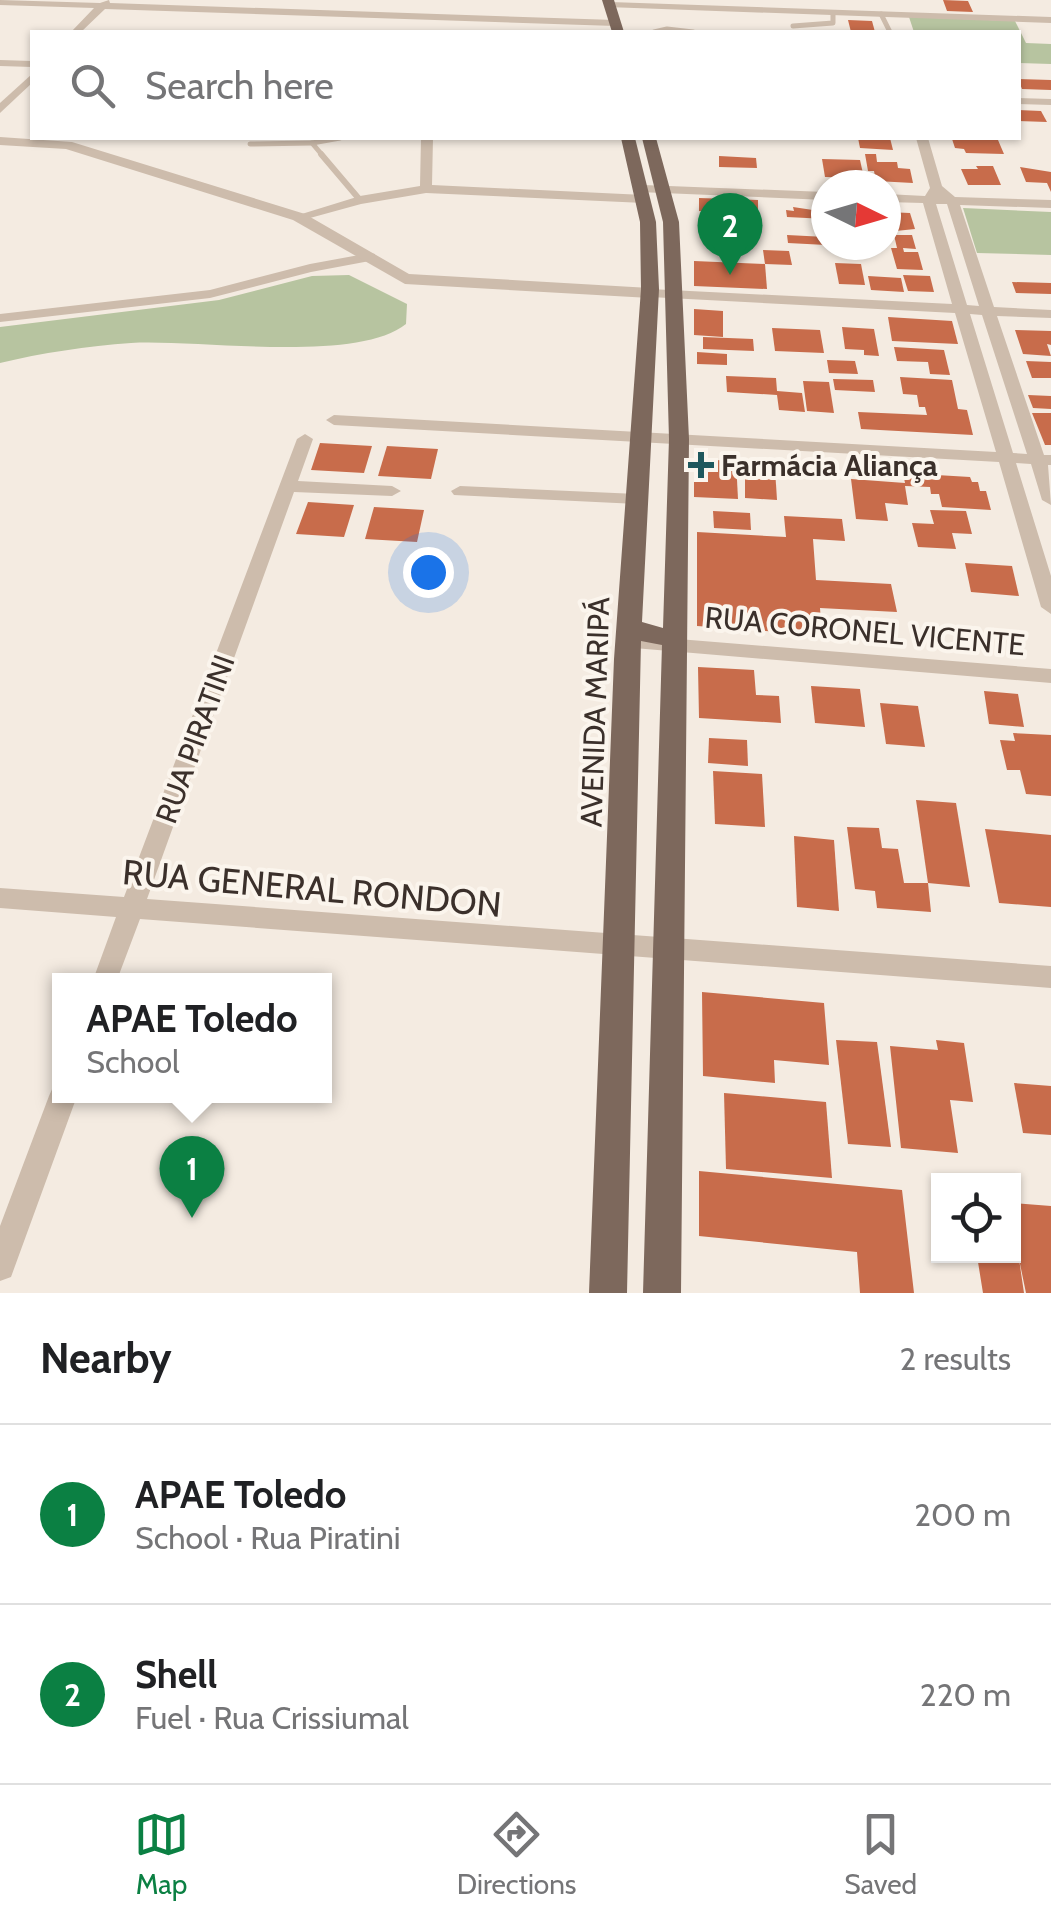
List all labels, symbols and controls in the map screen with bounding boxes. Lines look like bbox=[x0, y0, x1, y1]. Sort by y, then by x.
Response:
search box bbox=[30, 30, 1021, 140]
icon: search bbox=[65, 58, 120, 113]
text: Search here bbox=[145, 62, 334, 109]
north arrow bbox=[811, 170, 901, 260]
pin: 2 bbox=[698, 192, 762, 275]
place label: Farmácia Aliança bbox=[721, 447, 938, 484]
marker: Farmácia Aliança bbox=[690, 454, 712, 476]
your location bbox=[403, 547, 454, 598]
street label: AVENIDA MARIPÁ bbox=[572, 596, 618, 828]
street label: RUA CORONEL VICENTE bbox=[703, 599, 1027, 663]
street label: RUA PIRATINI bbox=[147, 650, 243, 828]
street label: RUA GENERAL RONDON bbox=[121, 850, 503, 926]
popup bbox=[52, 973, 332, 1103]
text: APAE Toledo bbox=[86, 995, 298, 1042]
text: School bbox=[86, 1042, 180, 1081]
pin: 1 bbox=[160, 1136, 224, 1218]
map controls bbox=[931, 1173, 1021, 1263]
button: locate bbox=[931, 1173, 1021, 1263]
text: Nearby bbox=[40, 1332, 172, 1384]
text: 2 results bbox=[900, 1339, 1011, 1378]
text: APAE Toledo bbox=[135, 1471, 346, 1518]
text: 1 bbox=[67, 1495, 78, 1534]
text: 200 m bbox=[914, 1495, 1011, 1534]
text: School · Rua Piratini bbox=[135, 1518, 401, 1557]
text: Shell bbox=[135, 1651, 217, 1698]
text: 2 bbox=[64, 1675, 81, 1714]
text: 220 m bbox=[920, 1675, 1011, 1714]
text: Fuel · Rua Crissiumal bbox=[135, 1698, 409, 1737]
tab: Map bbox=[134, 1807, 189, 1901]
tab: Directions bbox=[457, 1807, 576, 1901]
tab: Saved bbox=[844, 1807, 917, 1901]

